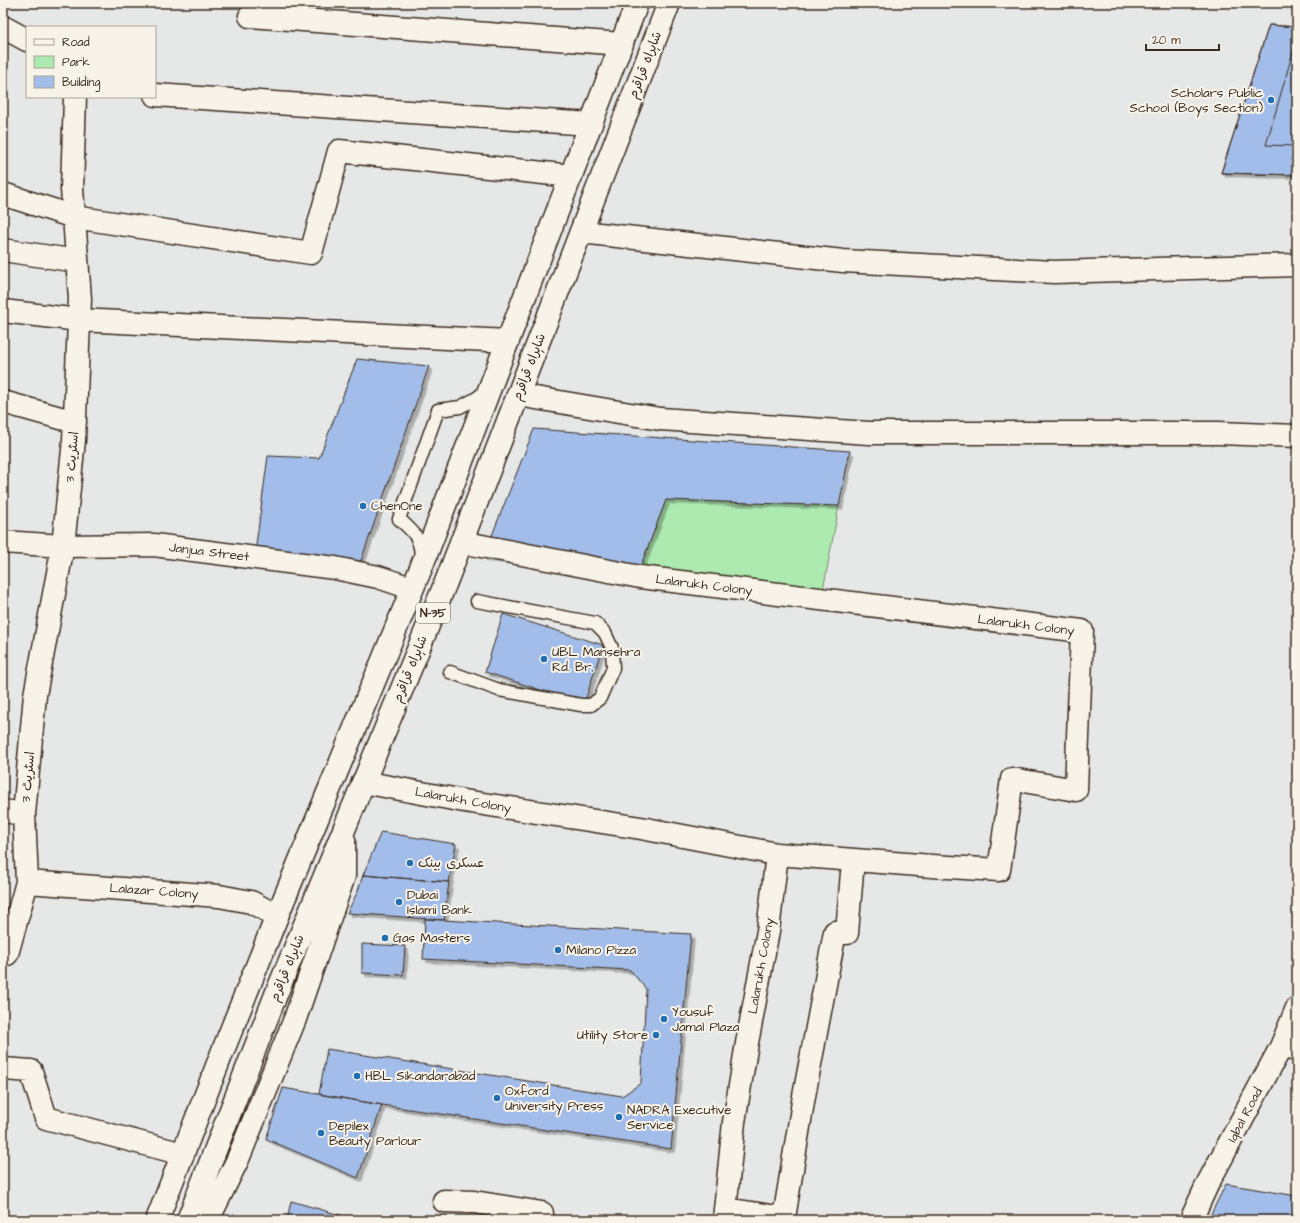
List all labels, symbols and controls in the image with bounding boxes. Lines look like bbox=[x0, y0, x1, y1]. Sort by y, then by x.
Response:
legend bbox=[26, 26, 156, 98]
scale bar bbox=[1146, 26, 1219, 52]
street label: شاہراہ قراقرم bbox=[624, 29, 667, 102]
text: 20 m bbox=[1152, 32, 1181, 49]
text: Road bbox=[62, 34, 90, 51]
text: Park bbox=[62, 54, 90, 71]
text: Building bbox=[62, 74, 100, 92]
place label: Scholars Public School (Boys Section) bbox=[1130, 84, 1263, 118]
marker: Scholars Public School (Boys Section) bbox=[1266, 95, 1276, 105]
street label: شاہراہ قراقرم bbox=[508, 331, 551, 404]
street label: اسٹریٹ 3 bbox=[61, 431, 83, 483]
place label: ChenOne bbox=[371, 497, 422, 515]
marker: ChenOne bbox=[358, 501, 368, 511]
street label: Janjua Street bbox=[168, 538, 251, 566]
street label: Lalarukh Colony bbox=[655, 570, 753, 601]
road number: N-35 bbox=[416, 603, 450, 623]
street label: Lalarukh Colony bbox=[977, 610, 1075, 641]
street label: شاہراہ قراقرم bbox=[388, 633, 433, 706]
place label: UBL Mansehra Rd. Br. bbox=[552, 643, 641, 676]
marker: UBL Mansehra Rd. Br. bbox=[539, 654, 549, 664]
street label: اسٹریٹ 3 bbox=[17, 751, 39, 803]
street label: Lalarukh Colony bbox=[413, 783, 512, 818]
place label: عسکری بینک bbox=[418, 854, 484, 872]
marker: عسکری بینک bbox=[405, 858, 415, 868]
street label: Lalazar Colony bbox=[109, 879, 199, 904]
place label: Dubai Islami Bank bbox=[407, 886, 472, 919]
marker: Dubai Islami Bank bbox=[394, 897, 404, 907]
street label: Lalarukh Colony bbox=[744, 917, 779, 1016]
place label: Gas Masters bbox=[393, 929, 471, 947]
street label: شاہراہ قراقرم bbox=[265, 932, 310, 1005]
marker: Gas Masters bbox=[380, 933, 390, 943]
place label: Milano Pizza bbox=[566, 941, 637, 959]
marker: Milano Pizza bbox=[553, 945, 563, 955]
place label: Yousuf Jamal Plaza bbox=[672, 1003, 740, 1036]
marker: Yousuf Jamal Plaza bbox=[659, 1014, 669, 1024]
place label: Utility Store bbox=[577, 1026, 648, 1045]
marker: Utility Store bbox=[651, 1030, 661, 1040]
place label: HBL Sikandarabad bbox=[365, 1067, 476, 1085]
marker: HBL Sikandarabad bbox=[352, 1071, 362, 1081]
place label: Oxford University Press bbox=[505, 1082, 604, 1116]
street label: Iqbal Road bbox=[1223, 1084, 1267, 1146]
marker: Oxford University Press bbox=[492, 1093, 502, 1103]
place label: NADRA Executive Service bbox=[627, 1101, 731, 1134]
marker: NADRA Executive Service bbox=[614, 1112, 624, 1122]
place label: Depilex Beauty Parlour bbox=[329, 1117, 421, 1151]
marker: Depilex Beauty Parlour bbox=[316, 1128, 326, 1138]

